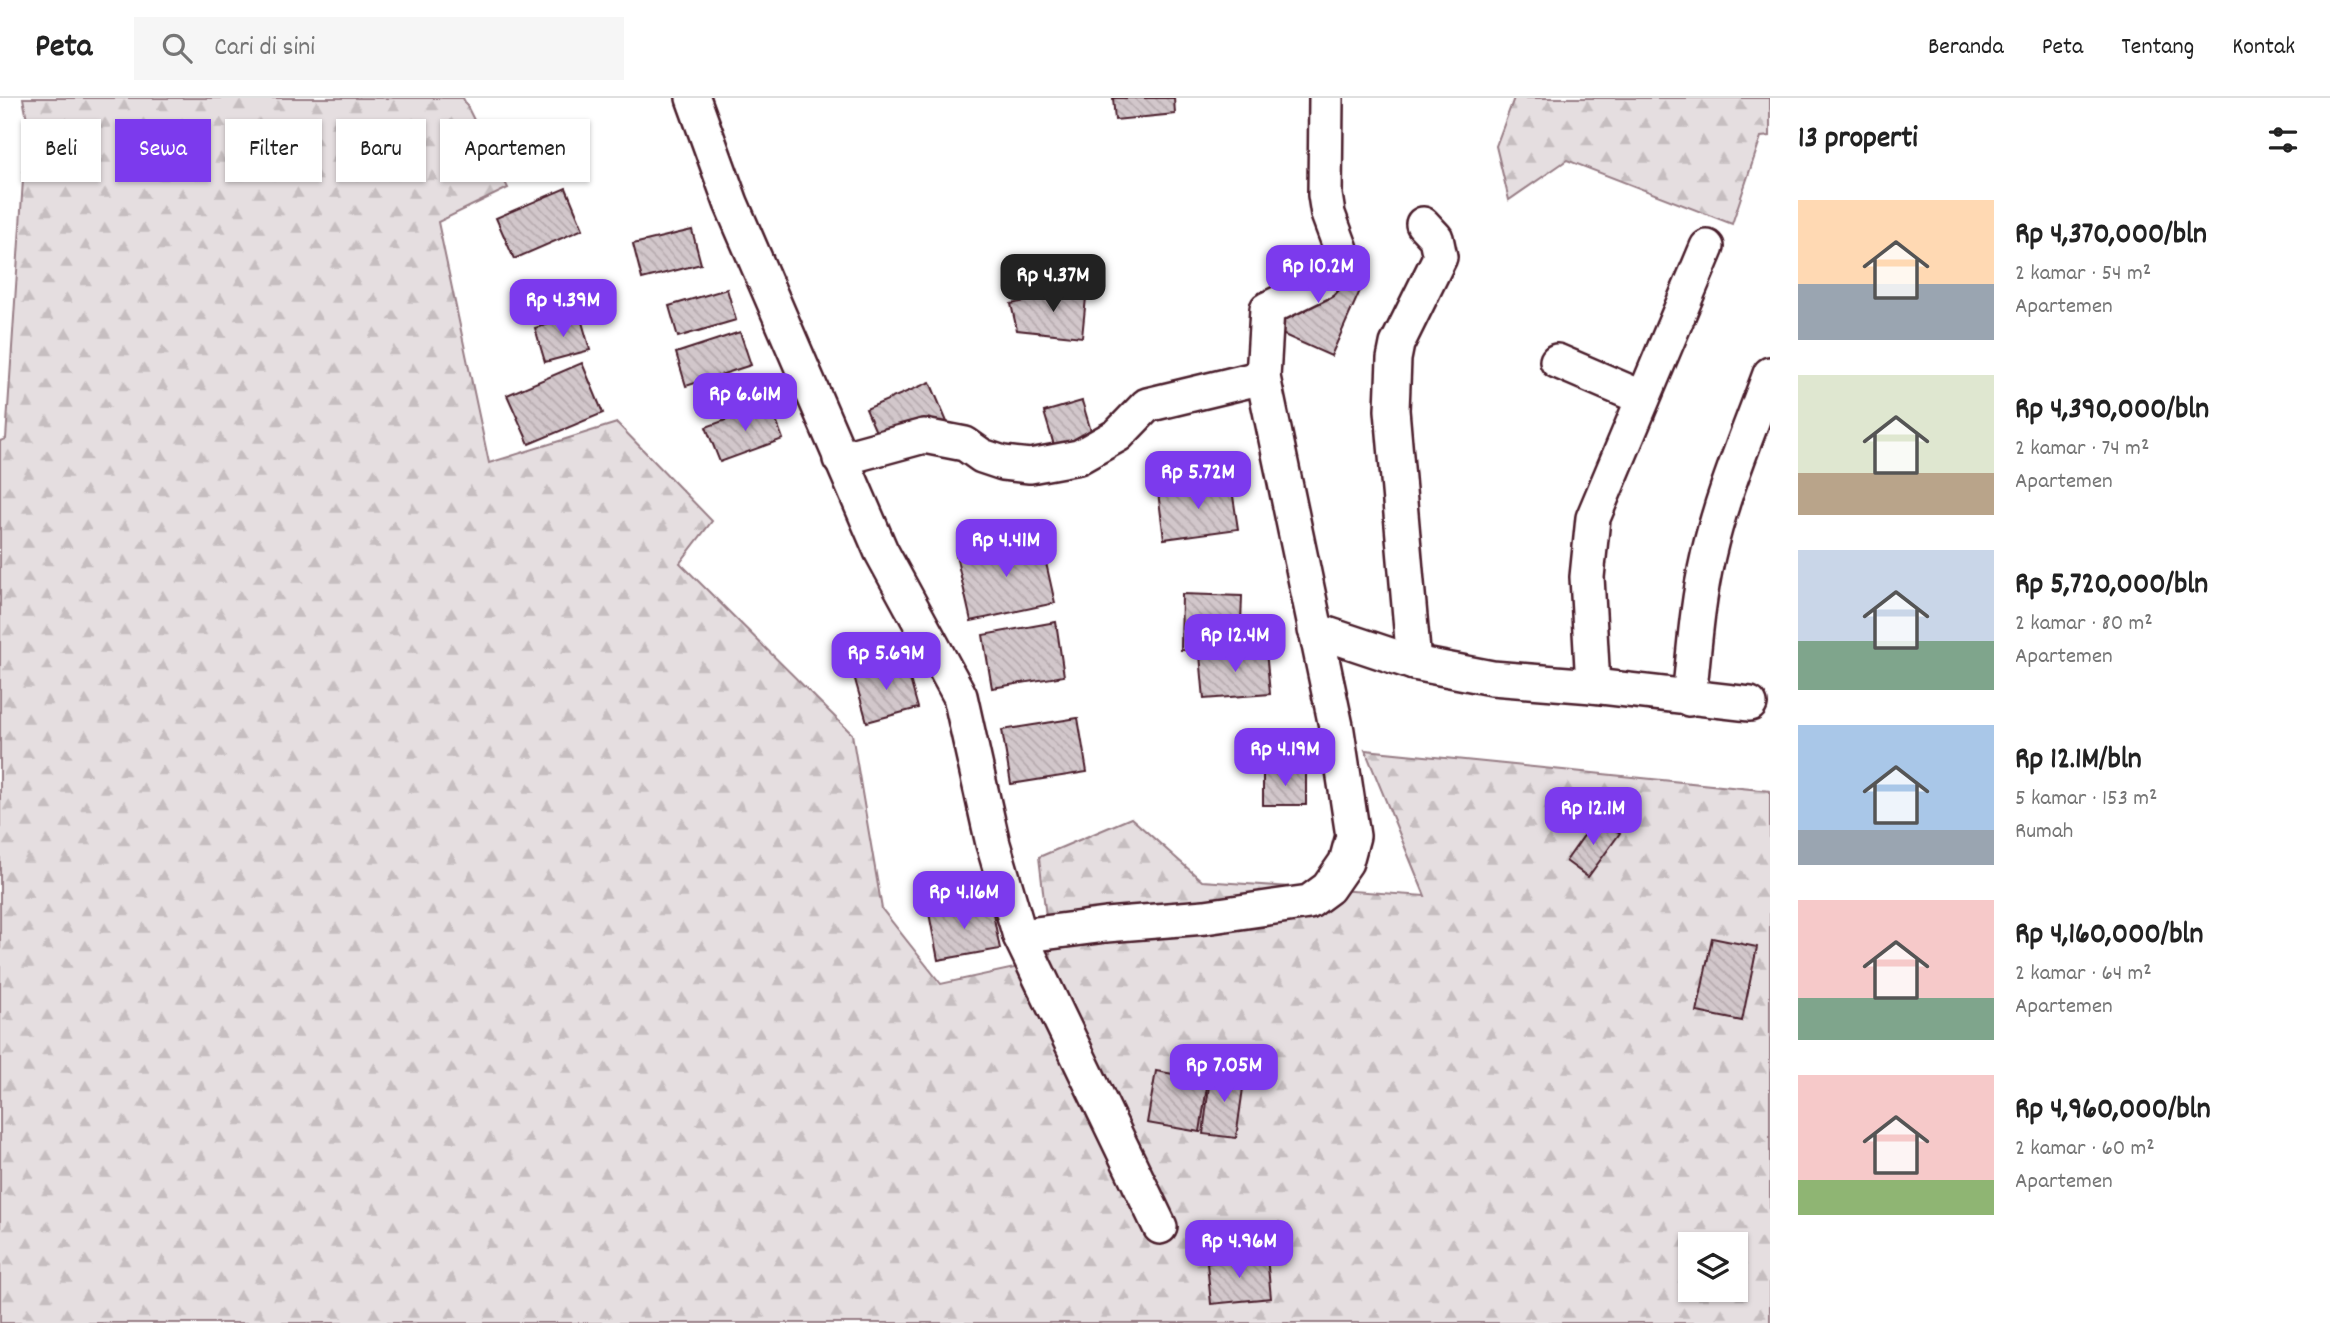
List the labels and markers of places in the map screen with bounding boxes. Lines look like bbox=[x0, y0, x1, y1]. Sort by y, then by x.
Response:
pin: Rp 10.2M bbox=[1246, 246, 1390, 305]
pin: Rp 4.37M bbox=[981, 254, 1125, 314]
pin: Rp 4.39M bbox=[491, 280, 635, 339]
pin: Rp 6.61M bbox=[673, 374, 817, 433]
pin: Rp 5.72M bbox=[1126, 452, 1270, 511]
pin: Rp 4.41M bbox=[934, 519, 1078, 579]
pin: Rp 12.4M bbox=[1163, 614, 1307, 674]
pin: Rp 5.69M bbox=[814, 632, 958, 692]
pin: Rp 4.19M bbox=[1213, 728, 1357, 788]
pin: Rp 12.1M bbox=[1521, 788, 1665, 847]
pin: Rp 4.16M bbox=[892, 872, 1036, 931]
pin: Rp 7.05M bbox=[1152, 1044, 1296, 1104]
pin: Rp 4.96M bbox=[1167, 1220, 1311, 1280]

